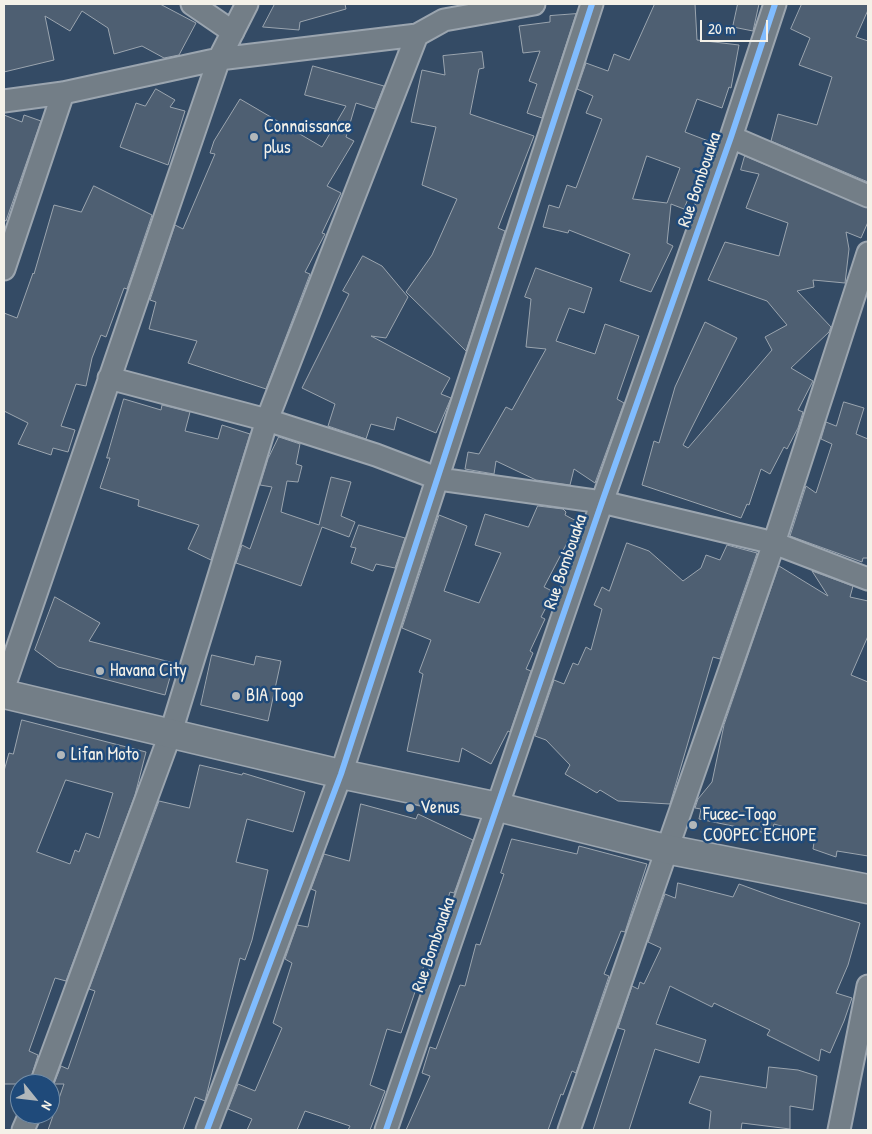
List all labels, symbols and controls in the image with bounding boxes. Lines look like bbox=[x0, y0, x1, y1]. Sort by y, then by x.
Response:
scale bar bbox=[702, 10, 770, 42]
text: 20 m bbox=[708, 18, 735, 39]
place label: Connaissance plus bbox=[264, 116, 352, 158]
street label: Rue Bombouaka bbox=[674, 130, 726, 230]
marker: Connaissance plus bbox=[248, 131, 260, 143]
street label: Rue Bombouaka bbox=[540, 512, 592, 612]
place label: Havana City bbox=[110, 660, 187, 682]
marker: Havana City bbox=[94, 665, 106, 677]
place label: BIA Togo bbox=[246, 685, 303, 707]
marker: BIA Togo bbox=[230, 690, 242, 702]
place label: Lifan Moto bbox=[71, 744, 139, 766]
marker: Lifan Moto bbox=[55, 749, 67, 761]
place label: Venus bbox=[420, 797, 460, 819]
marker: Venus bbox=[404, 802, 416, 814]
place label: Fucec-Togo COOPEC ECHOPE bbox=[703, 804, 816, 846]
marker: Fucec-Togo COOPEC ECHOPE bbox=[687, 819, 699, 831]
street label: Rue Bombouaka bbox=[408, 895, 460, 995]
north arrow bbox=[10, 1074, 60, 1124]
text: N bbox=[38, 1098, 58, 1114]

